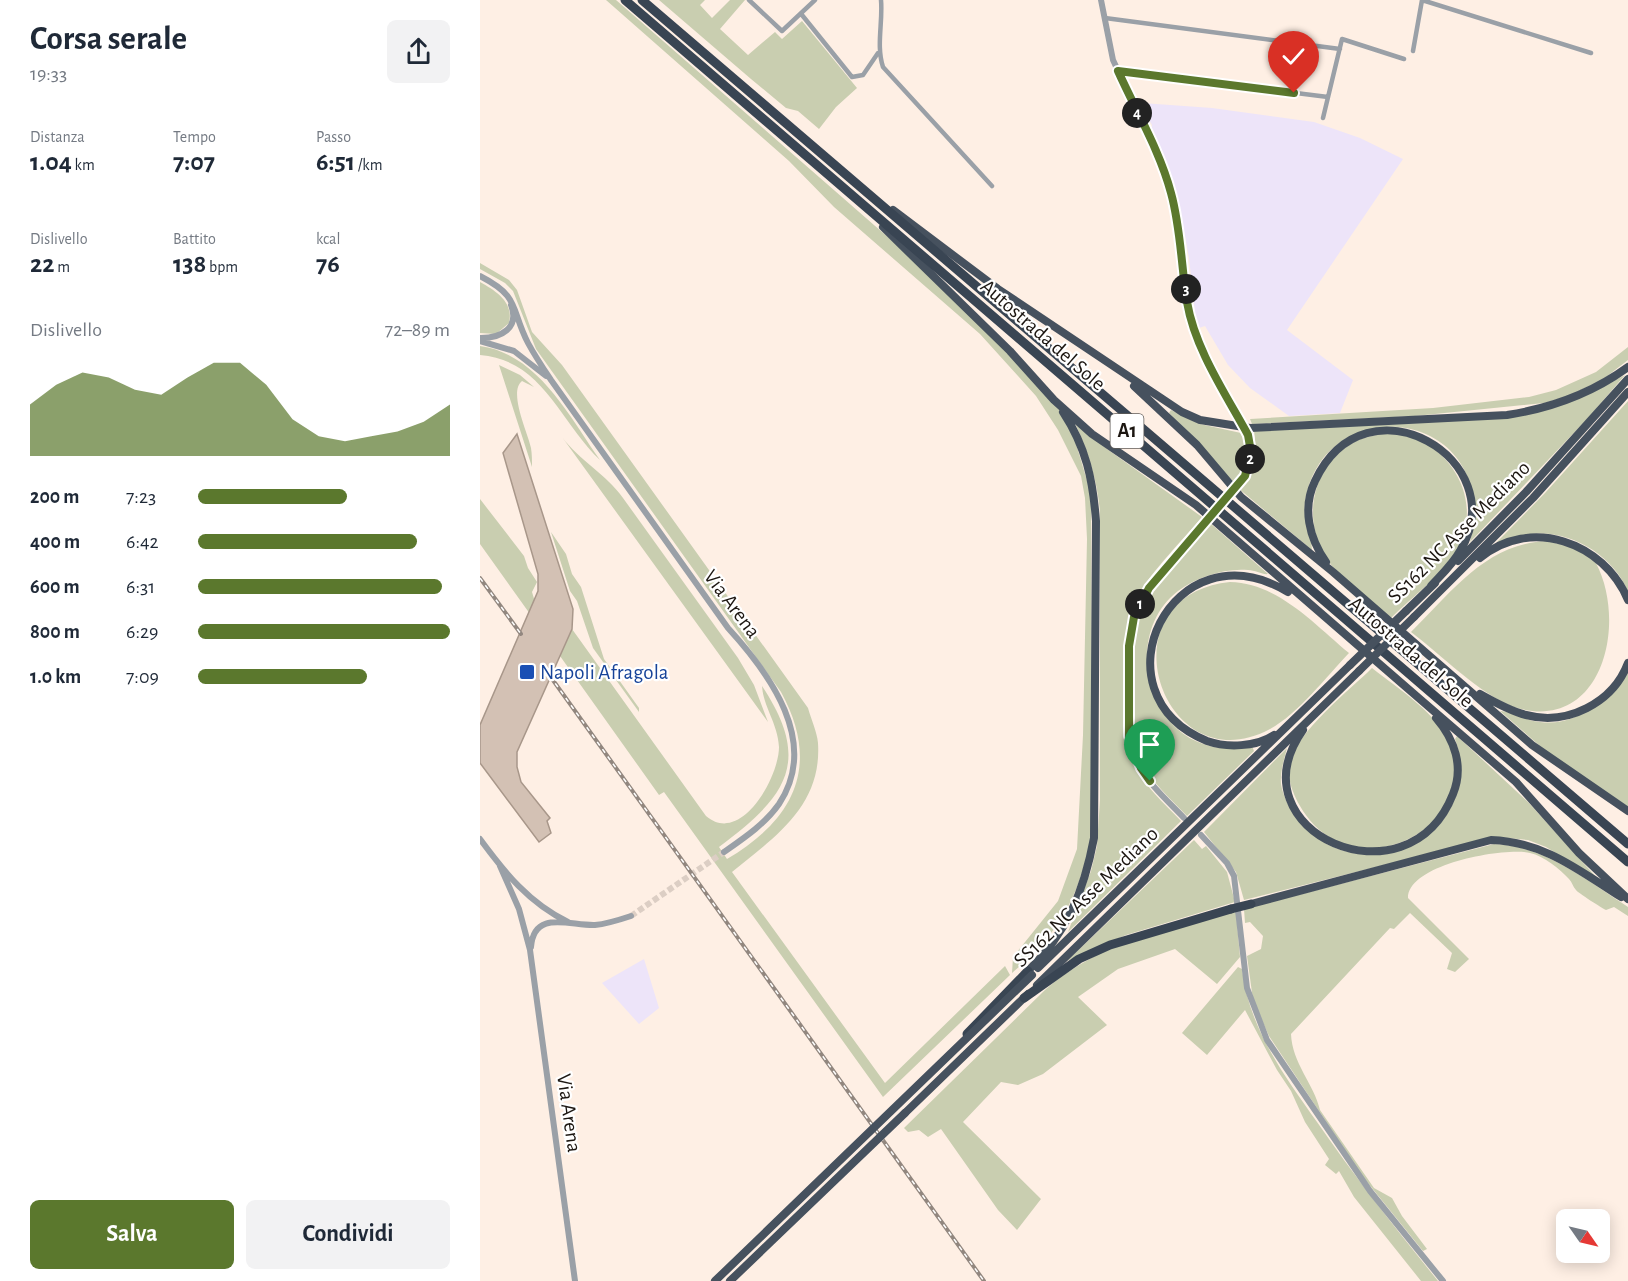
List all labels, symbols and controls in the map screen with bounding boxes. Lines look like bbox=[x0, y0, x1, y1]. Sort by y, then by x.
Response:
button: share bbox=[387, 20, 450, 83]
text: Corsa serale bbox=[30, 23, 187, 56]
pin bbox=[1268, 31, 1319, 93]
icon: check bbox=[1277, 40, 1310, 73]
text: 19:33 bbox=[30, 64, 67, 84]
pin: 4 bbox=[1122, 98, 1152, 128]
text: 4 bbox=[1133, 105, 1141, 121]
text: Distanza bbox=[30, 129, 85, 145]
text: Tempo bbox=[173, 129, 216, 145]
text: Passo bbox=[316, 129, 351, 145]
text: 1.04 bbox=[30, 149, 72, 175]
text: 7:07 bbox=[173, 149, 215, 175]
text: 6:51 bbox=[316, 149, 355, 175]
text: km bbox=[72, 157, 95, 173]
text: /km bbox=[355, 157, 382, 173]
text: Dislivello bbox=[30, 231, 88, 247]
text: Battito bbox=[173, 231, 216, 247]
text: kcal bbox=[316, 231, 340, 247]
text: 22 bbox=[30, 251, 55, 277]
text: 138 bbox=[173, 251, 206, 277]
text: 76 bbox=[316, 251, 340, 277]
text: m bbox=[55, 259, 70, 275]
text: bpm bbox=[206, 259, 238, 275]
pin: 3 bbox=[1171, 274, 1201, 304]
street label: Autostrada del Sole bbox=[977, 275, 1109, 395]
text: 3 bbox=[1183, 281, 1189, 297]
text: Dislivello bbox=[30, 320, 102, 340]
text: 72–89 m bbox=[385, 320, 450, 340]
road number: A1 bbox=[1110, 414, 1144, 448]
pin: 2 bbox=[1235, 444, 1265, 474]
text: 2 bbox=[1246, 451, 1254, 467]
street label: SS162 NC Asse Mediano bbox=[1384, 457, 1534, 607]
text: 200 m bbox=[30, 487, 79, 507]
text: 7:23 bbox=[126, 487, 156, 507]
text: 400 m bbox=[30, 532, 80, 552]
text: 6:42 bbox=[126, 532, 159, 552]
street label: Via Arena bbox=[700, 566, 764, 642]
text: 600 m bbox=[30, 577, 80, 597]
text: 6:31 bbox=[126, 577, 155, 597]
pin: 1 bbox=[1125, 589, 1155, 619]
street label: Autostrada del Sole bbox=[1345, 592, 1477, 712]
text: 1 bbox=[1137, 596, 1143, 612]
text: 800 m bbox=[30, 622, 80, 642]
text: 6:29 bbox=[126, 622, 158, 642]
place label: Napoli Afragola bbox=[540, 662, 669, 683]
marker: Napoli Afragola bbox=[518, 663, 536, 681]
text: 1.0 km bbox=[30, 667, 81, 687]
text: 7:09 bbox=[126, 667, 159, 687]
pin bbox=[1124, 719, 1175, 781]
icon: arrive bbox=[1133, 728, 1166, 761]
street label: SS162 NC Asse Mediano bbox=[1010, 823, 1162, 971]
street label: Via Arena bbox=[553, 1072, 585, 1154]
button: Salva bbox=[30, 1200, 234, 1269]
button: Condividi bbox=[246, 1200, 450, 1269]
north arrow bbox=[1556, 1209, 1610, 1263]
map controls bbox=[1556, 1209, 1610, 1263]

